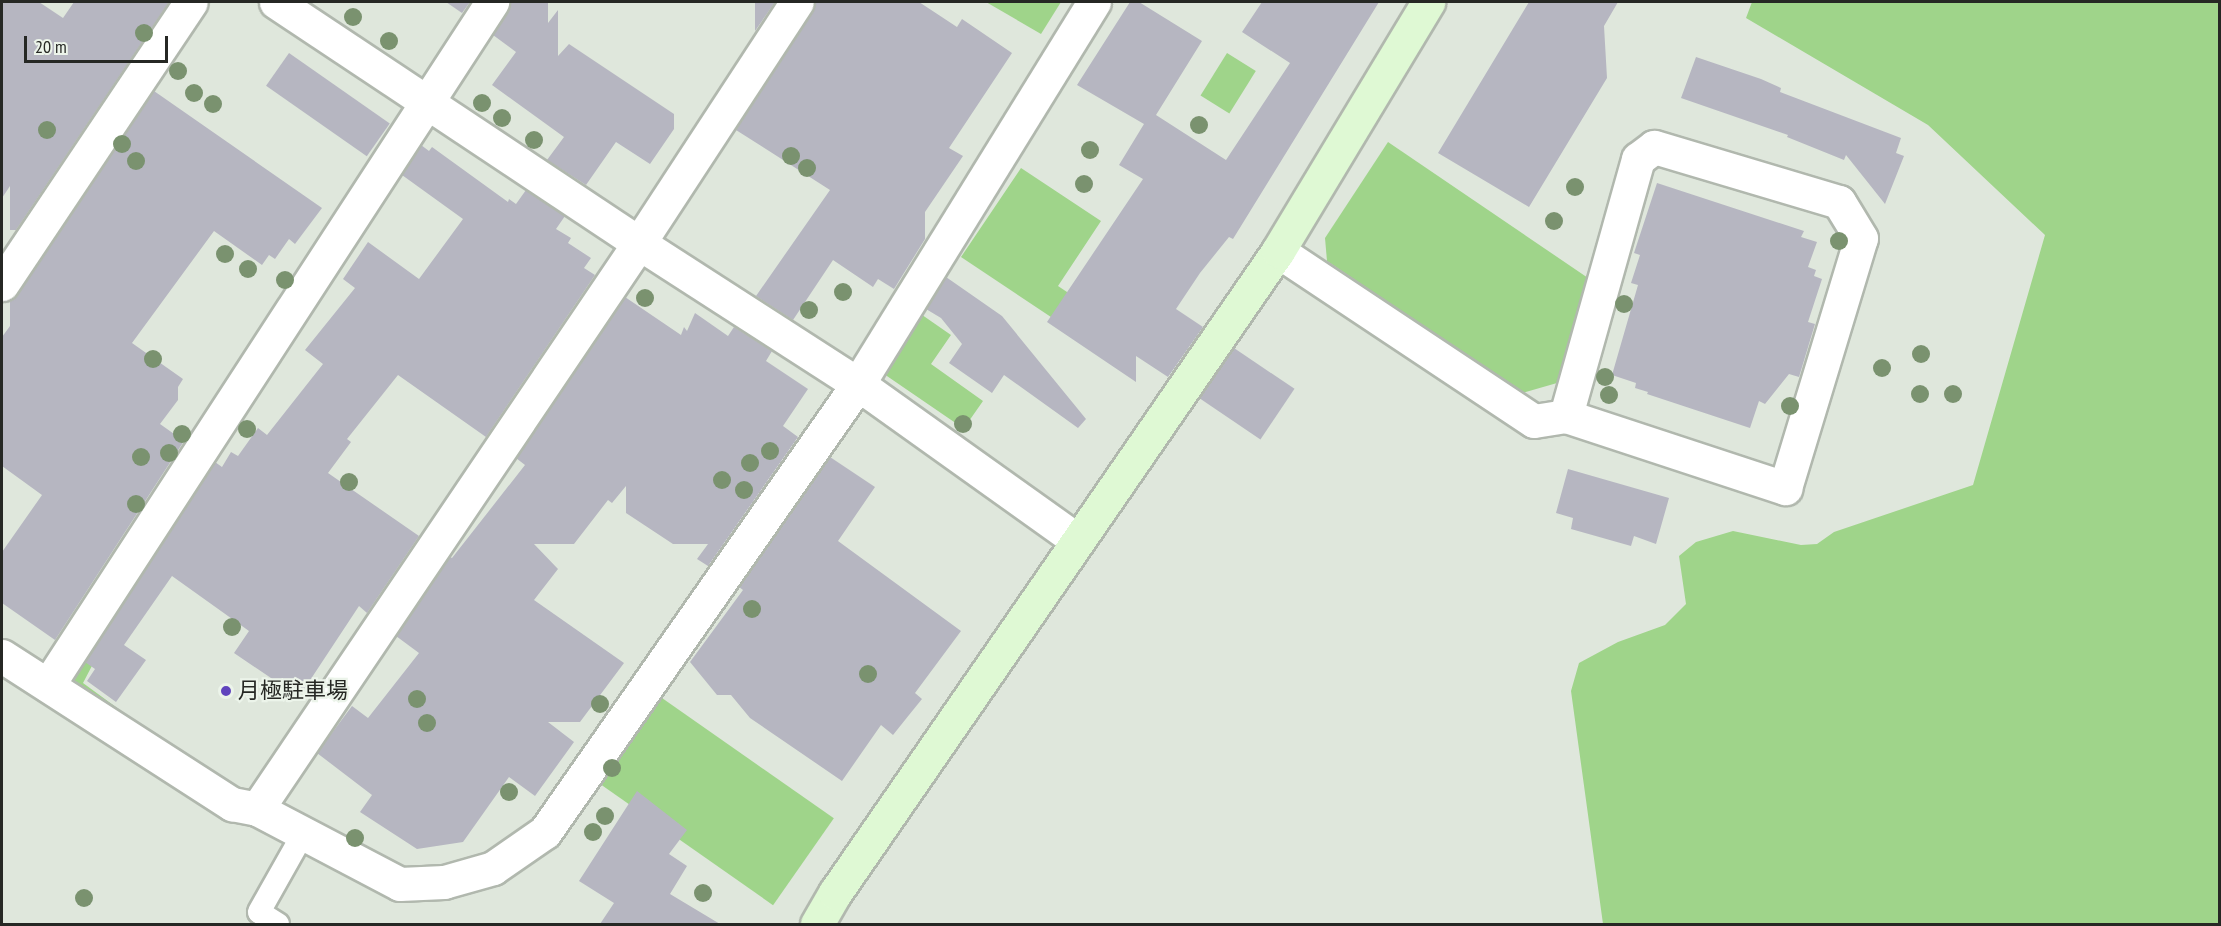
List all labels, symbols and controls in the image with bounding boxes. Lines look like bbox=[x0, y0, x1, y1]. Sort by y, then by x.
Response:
scale bar bbox=[27, 24, 171, 62]
text: 20 m bbox=[35, 35, 67, 58]
place label: 月極駐車場 bbox=[238, 678, 348, 704]
marker: 月極駐車場 bbox=[219, 684, 233, 698]

